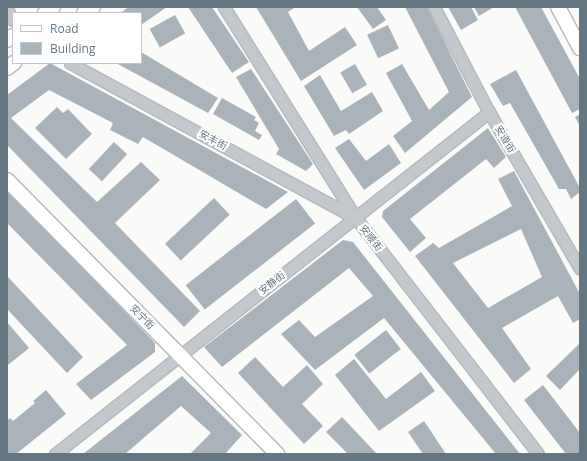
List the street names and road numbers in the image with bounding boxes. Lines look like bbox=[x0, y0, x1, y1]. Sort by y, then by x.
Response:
street label: 安道街 bbox=[492, 123, 518, 155]
street label: 安丰街 bbox=[197, 128, 229, 152]
street label: 安顺街 bbox=[357, 222, 385, 254]
street label: 安静街 bbox=[256, 269, 288, 297]
street label: 安宁街 bbox=[127, 302, 157, 332]

